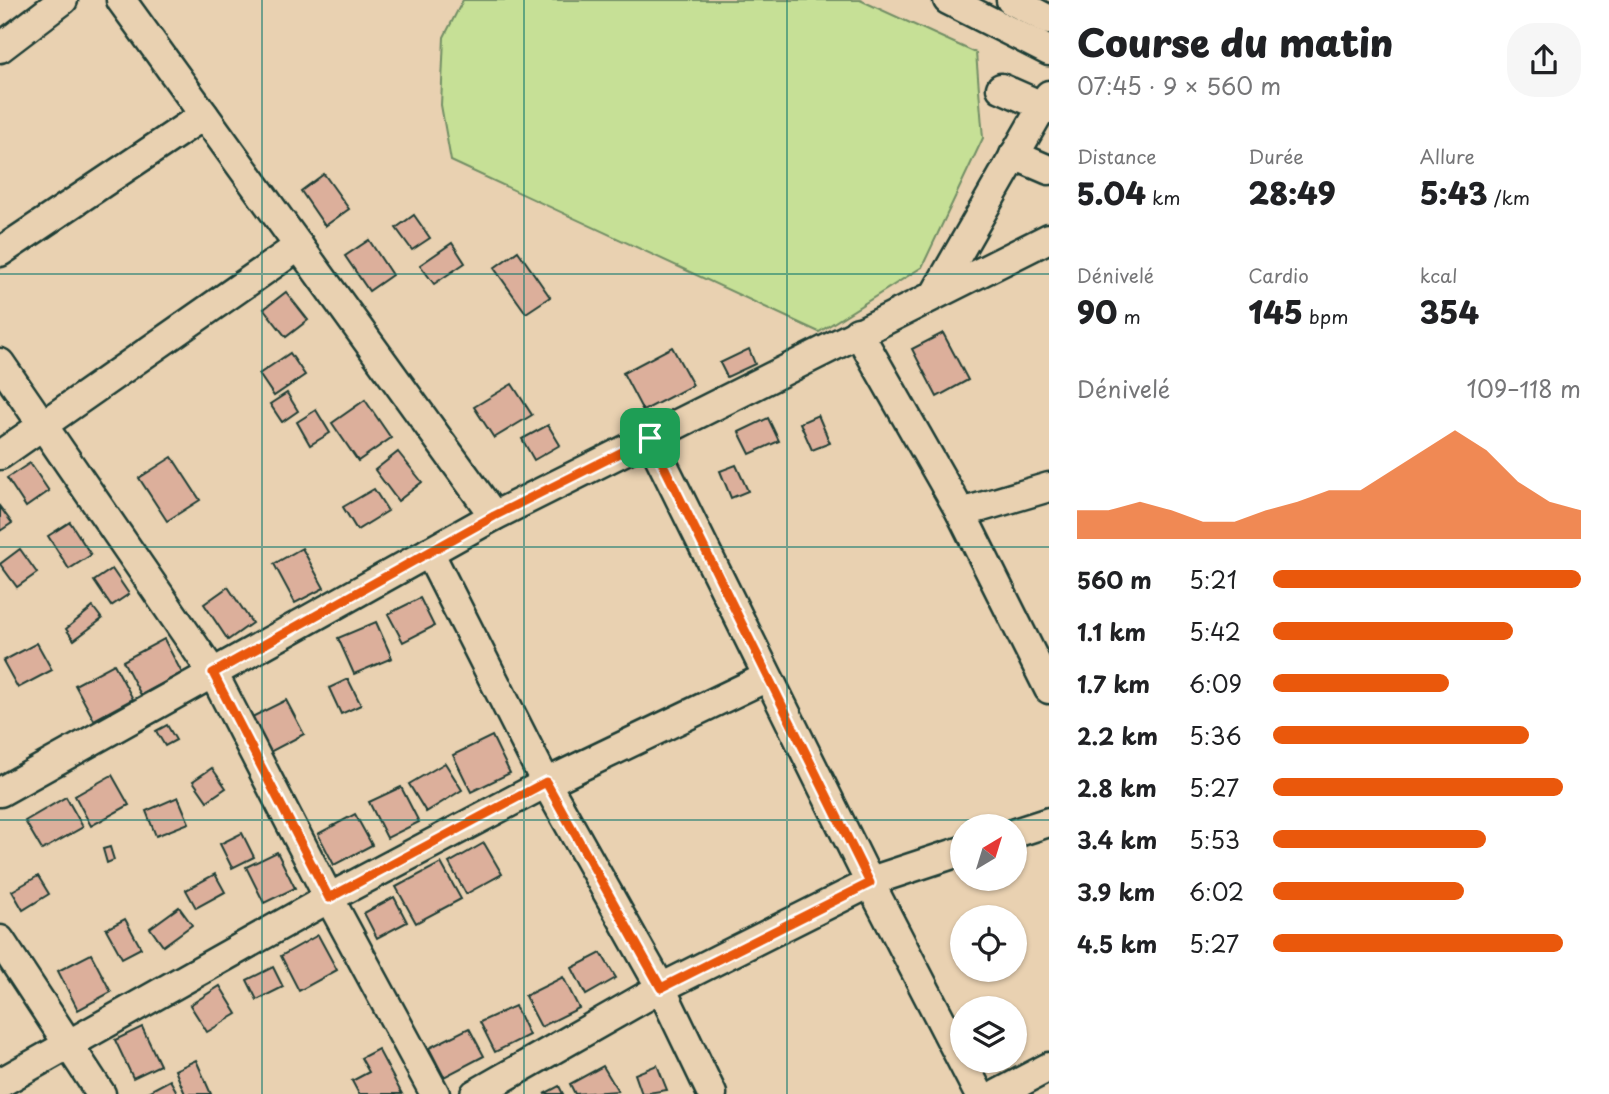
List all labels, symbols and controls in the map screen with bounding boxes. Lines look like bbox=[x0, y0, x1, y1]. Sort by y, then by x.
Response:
text: Course du matin bbox=[1077, 13, 1393, 70]
button: share bbox=[1507, 23, 1581, 97]
text: 07:45 · 9 × 560 m bbox=[1077, 68, 1281, 103]
text: Distance bbox=[1077, 142, 1157, 170]
text: Durée bbox=[1248, 142, 1304, 170]
text: Allure bbox=[1420, 142, 1475, 170]
text: 5.04 bbox=[1077, 170, 1146, 215]
text: 28:49 bbox=[1248, 170, 1336, 215]
text: 5:43 bbox=[1420, 170, 1488, 215]
text: km bbox=[1146, 183, 1181, 211]
text: /km bbox=[1488, 183, 1530, 211]
text: Dénivelé bbox=[1077, 261, 1154, 289]
text: Cardio bbox=[1248, 261, 1309, 289]
text: kcal bbox=[1420, 261, 1458, 289]
text: 90 bbox=[1077, 289, 1117, 334]
text: 145 bbox=[1248, 289, 1303, 334]
text: 354 bbox=[1420, 289, 1479, 334]
text: m bbox=[1117, 302, 1141, 330]
text: bpm bbox=[1303, 302, 1348, 330]
text: Dénivelé bbox=[1077, 371, 1170, 406]
text: 109–118 m bbox=[1467, 371, 1581, 406]
pin bbox=[620, 408, 680, 468]
icon: arrive bbox=[631, 419, 669, 457]
text: 560 m bbox=[1077, 562, 1152, 597]
text: 5:21 bbox=[1189, 562, 1237, 597]
text: 1.1 km bbox=[1077, 614, 1146, 649]
text: 5:42 bbox=[1189, 614, 1241, 649]
text: 1.7 km bbox=[1077, 666, 1150, 701]
text: 6:09 bbox=[1189, 666, 1242, 701]
text: 2.2 km bbox=[1077, 718, 1158, 753]
text: 5:36 bbox=[1189, 718, 1242, 753]
text: 2.8 km bbox=[1077, 770, 1157, 805]
text: 5:27 bbox=[1189, 770, 1239, 805]
north arrow bbox=[950, 814, 1027, 891]
map controls bbox=[950, 814, 1027, 1073]
text: 3.4 km bbox=[1077, 822, 1157, 857]
text: 5:53 bbox=[1189, 822, 1240, 857]
text: 3.9 km bbox=[1077, 874, 1155, 909]
text: 6:02 bbox=[1189, 874, 1244, 909]
button: locate bbox=[950, 905, 1027, 982]
text: 4.5 km bbox=[1077, 926, 1157, 961]
text: 5:27 bbox=[1189, 926, 1239, 961]
button: layers bbox=[950, 996, 1027, 1073]

